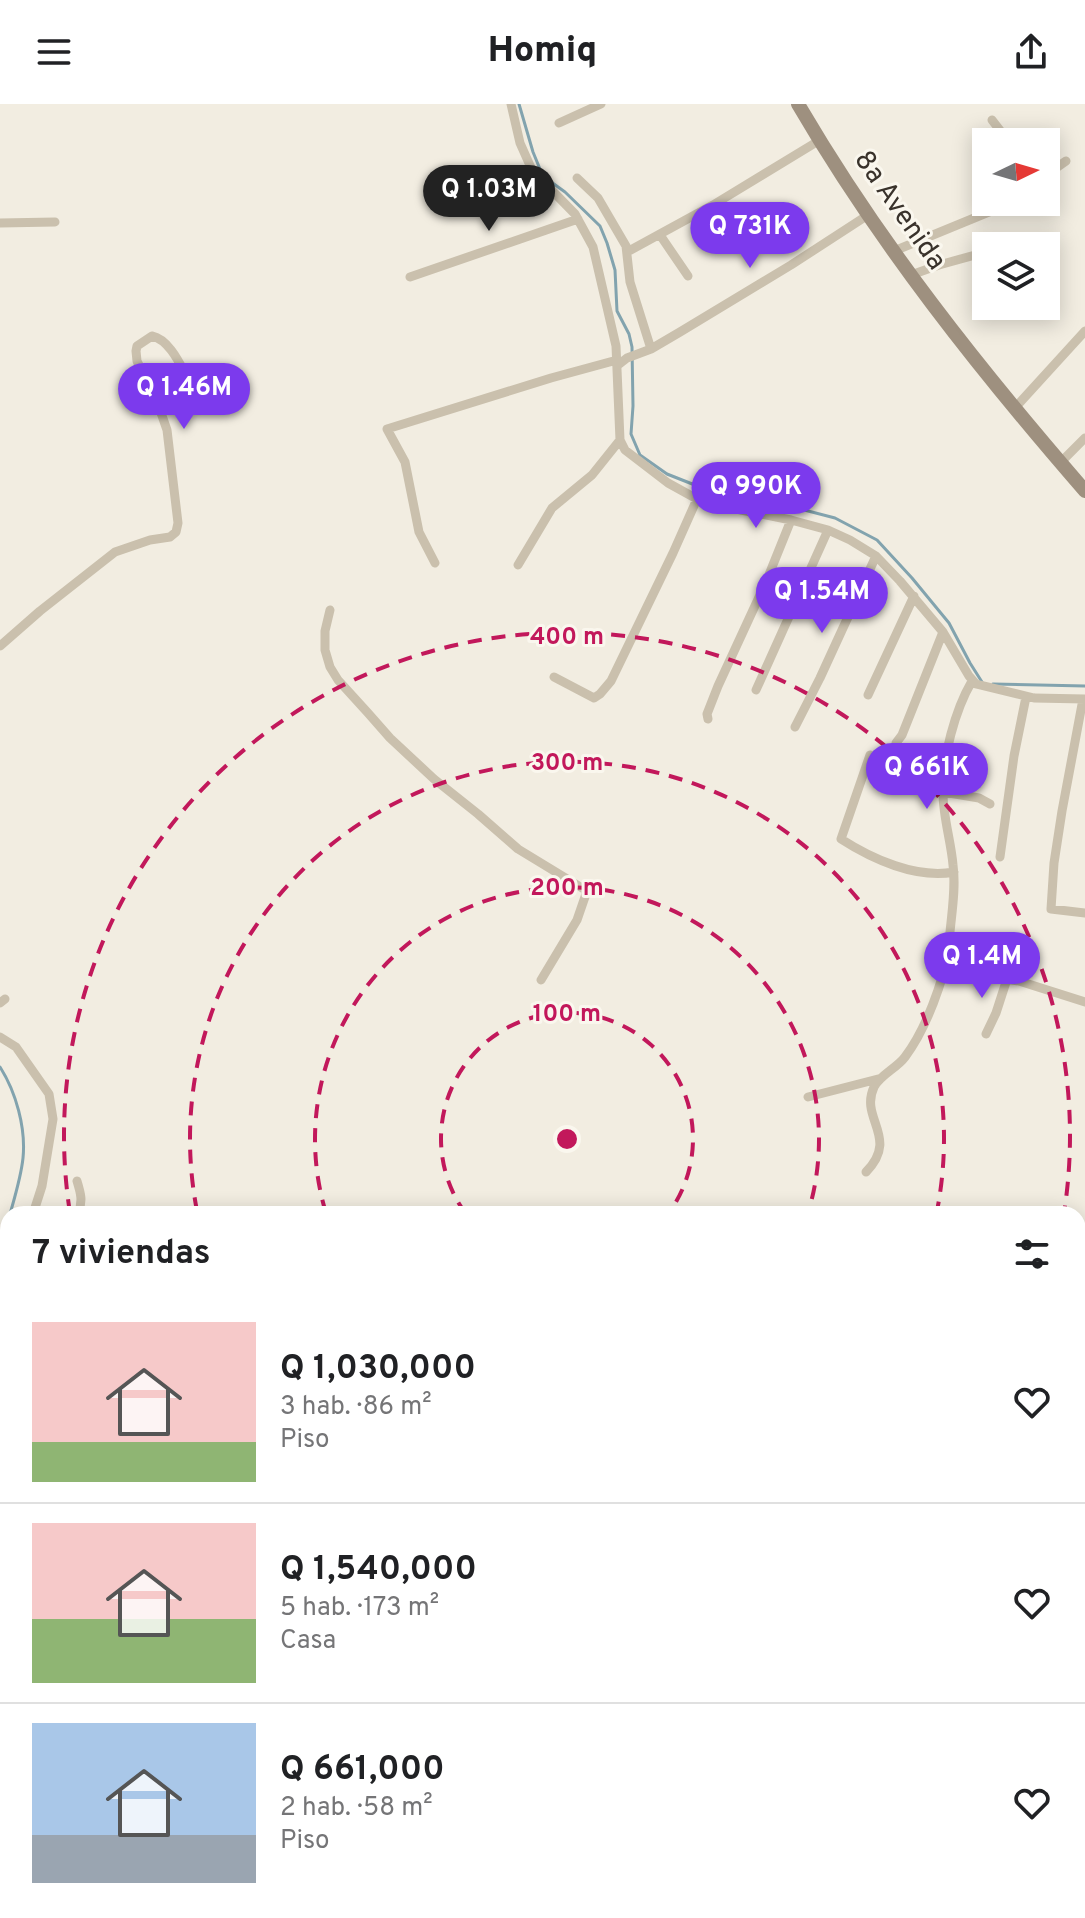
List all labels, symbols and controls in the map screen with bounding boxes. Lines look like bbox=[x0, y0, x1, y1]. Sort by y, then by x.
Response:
text: Homiq bbox=[488, 29, 597, 75]
icon: menu bbox=[32, 30, 76, 74]
icon: share bbox=[1009, 30, 1053, 74]
north arrow bbox=[972, 128, 1060, 216]
map controls bbox=[972, 128, 1060, 320]
street label: 8a Avenida bbox=[845, 144, 953, 278]
pin: Q 1.03M bbox=[415, 165, 563, 233]
text: Q 1.03M bbox=[441, 174, 537, 207]
pin: Q 731K bbox=[685, 202, 815, 270]
text: Q 731K bbox=[708, 211, 792, 244]
button: layers bbox=[972, 232, 1060, 320]
pin: Q 1.46M bbox=[110, 363, 258, 431]
text: Q 1.46M bbox=[136, 372, 232, 405]
pin: Q 990K bbox=[691, 462, 821, 530]
text: Q 990K bbox=[710, 471, 802, 504]
pin: Q 1.54M bbox=[748, 567, 896, 635]
text: Q 1.54M bbox=[774, 576, 870, 609]
text: 400 m bbox=[530, 623, 604, 653]
pin: Q 661K bbox=[862, 743, 992, 811]
text: 300 m bbox=[531, 749, 603, 779]
text: Q 661K bbox=[884, 752, 970, 785]
text: 200 m bbox=[530, 874, 604, 904]
pin: Q 1.4M bbox=[917, 932, 1047, 1000]
text: Q 1.4M bbox=[942, 941, 1022, 974]
text: 100 m bbox=[533, 1000, 601, 1030]
centre of rings bbox=[553, 1125, 581, 1153]
icon: filters bbox=[1010, 1232, 1054, 1276]
text: 7 viviendas bbox=[32, 1233, 211, 1276]
text: Q 1,030,000 bbox=[280, 1348, 476, 1391]
icon: home bbox=[96, 1354, 192, 1450]
icon: heart bbox=[1010, 1380, 1054, 1424]
text: 3 hab. · 86 m² bbox=[280, 1391, 432, 1424]
text: Piso bbox=[280, 1424, 329, 1457]
text: Q 1,540,000 bbox=[280, 1549, 477, 1592]
icon: home bbox=[96, 1555, 192, 1651]
icon: heart bbox=[1010, 1581, 1054, 1625]
text: 5 hab. · 173 m² bbox=[280, 1592, 439, 1625]
text: Casa bbox=[280, 1625, 336, 1658]
text: Q 661,000 bbox=[280, 1749, 445, 1792]
icon: home bbox=[96, 1755, 192, 1851]
icon: heart bbox=[1010, 1781, 1054, 1825]
text: 2 hab. · 58 m² bbox=[280, 1792, 433, 1825]
text: Piso bbox=[280, 1825, 329, 1858]

